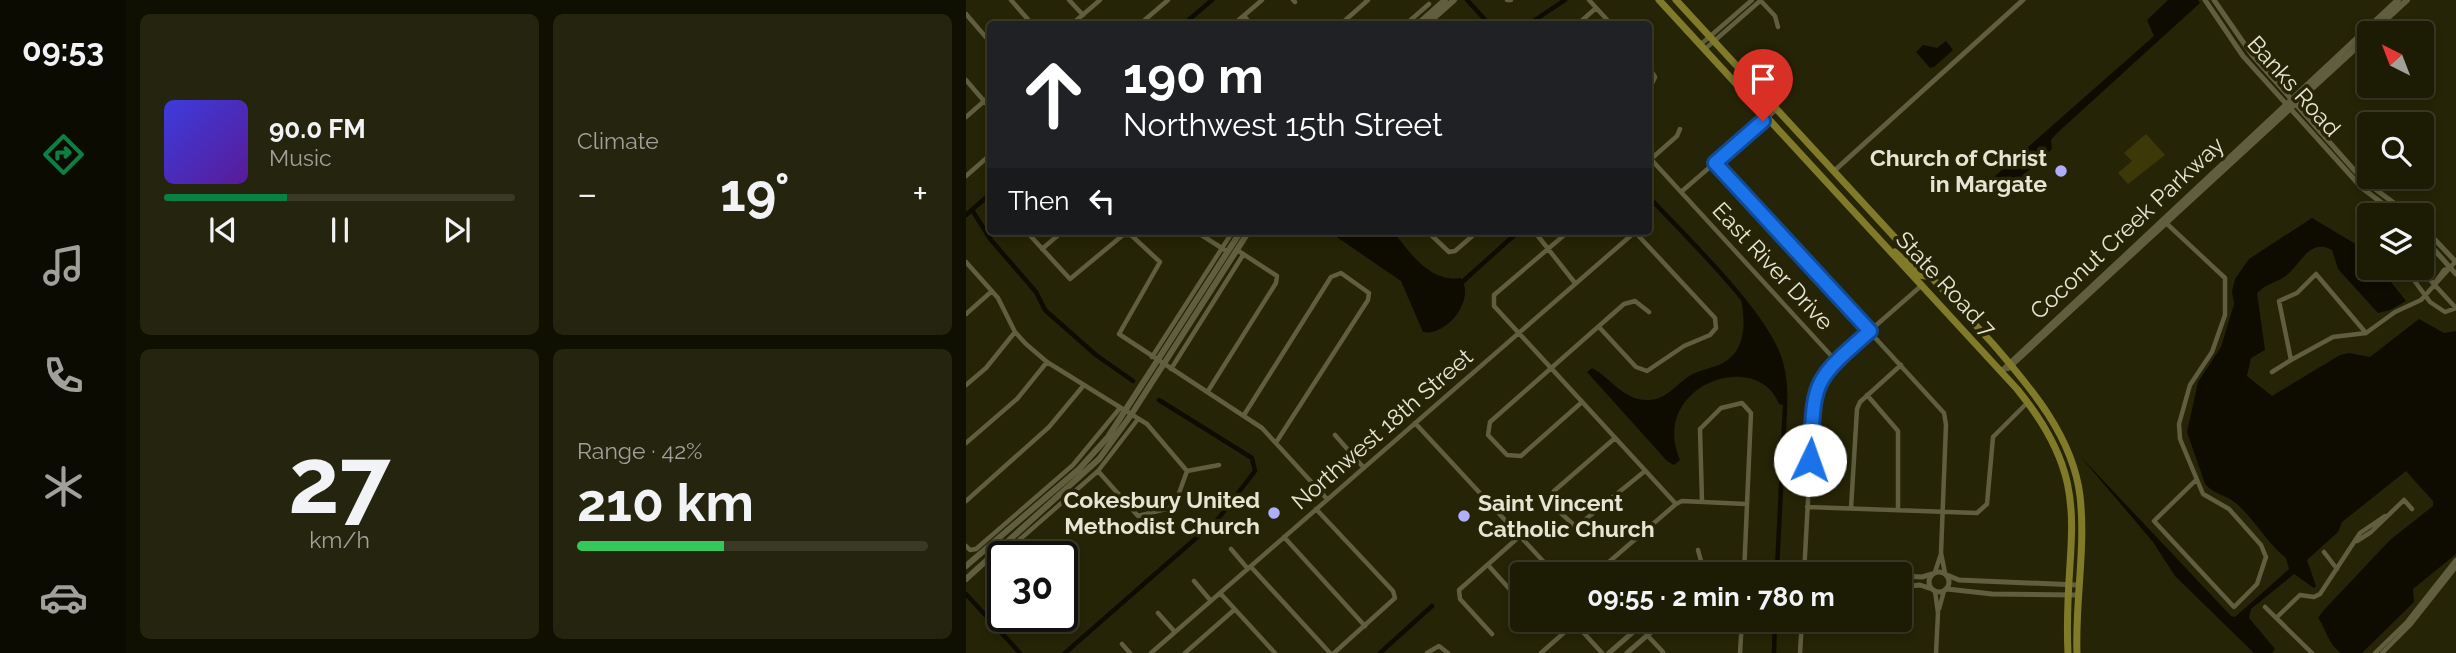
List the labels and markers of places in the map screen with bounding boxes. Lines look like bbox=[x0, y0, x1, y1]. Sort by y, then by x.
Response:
pin bbox=[1733, 49, 1793, 121]
place label: Church of Christ in Margate bbox=[1870, 144, 2047, 197]
marker: Church of Christ in Margate bbox=[2053, 163, 2069, 179]
place label: Cokesbury United Methodist Church bbox=[1064, 486, 1260, 539]
place label: Saint Vincent Catholic Church bbox=[1478, 489, 1655, 542]
marker: Cokesbury United Methodist Church bbox=[1266, 505, 1282, 521]
marker: Saint Vincent Catholic Church bbox=[1456, 508, 1472, 524]

